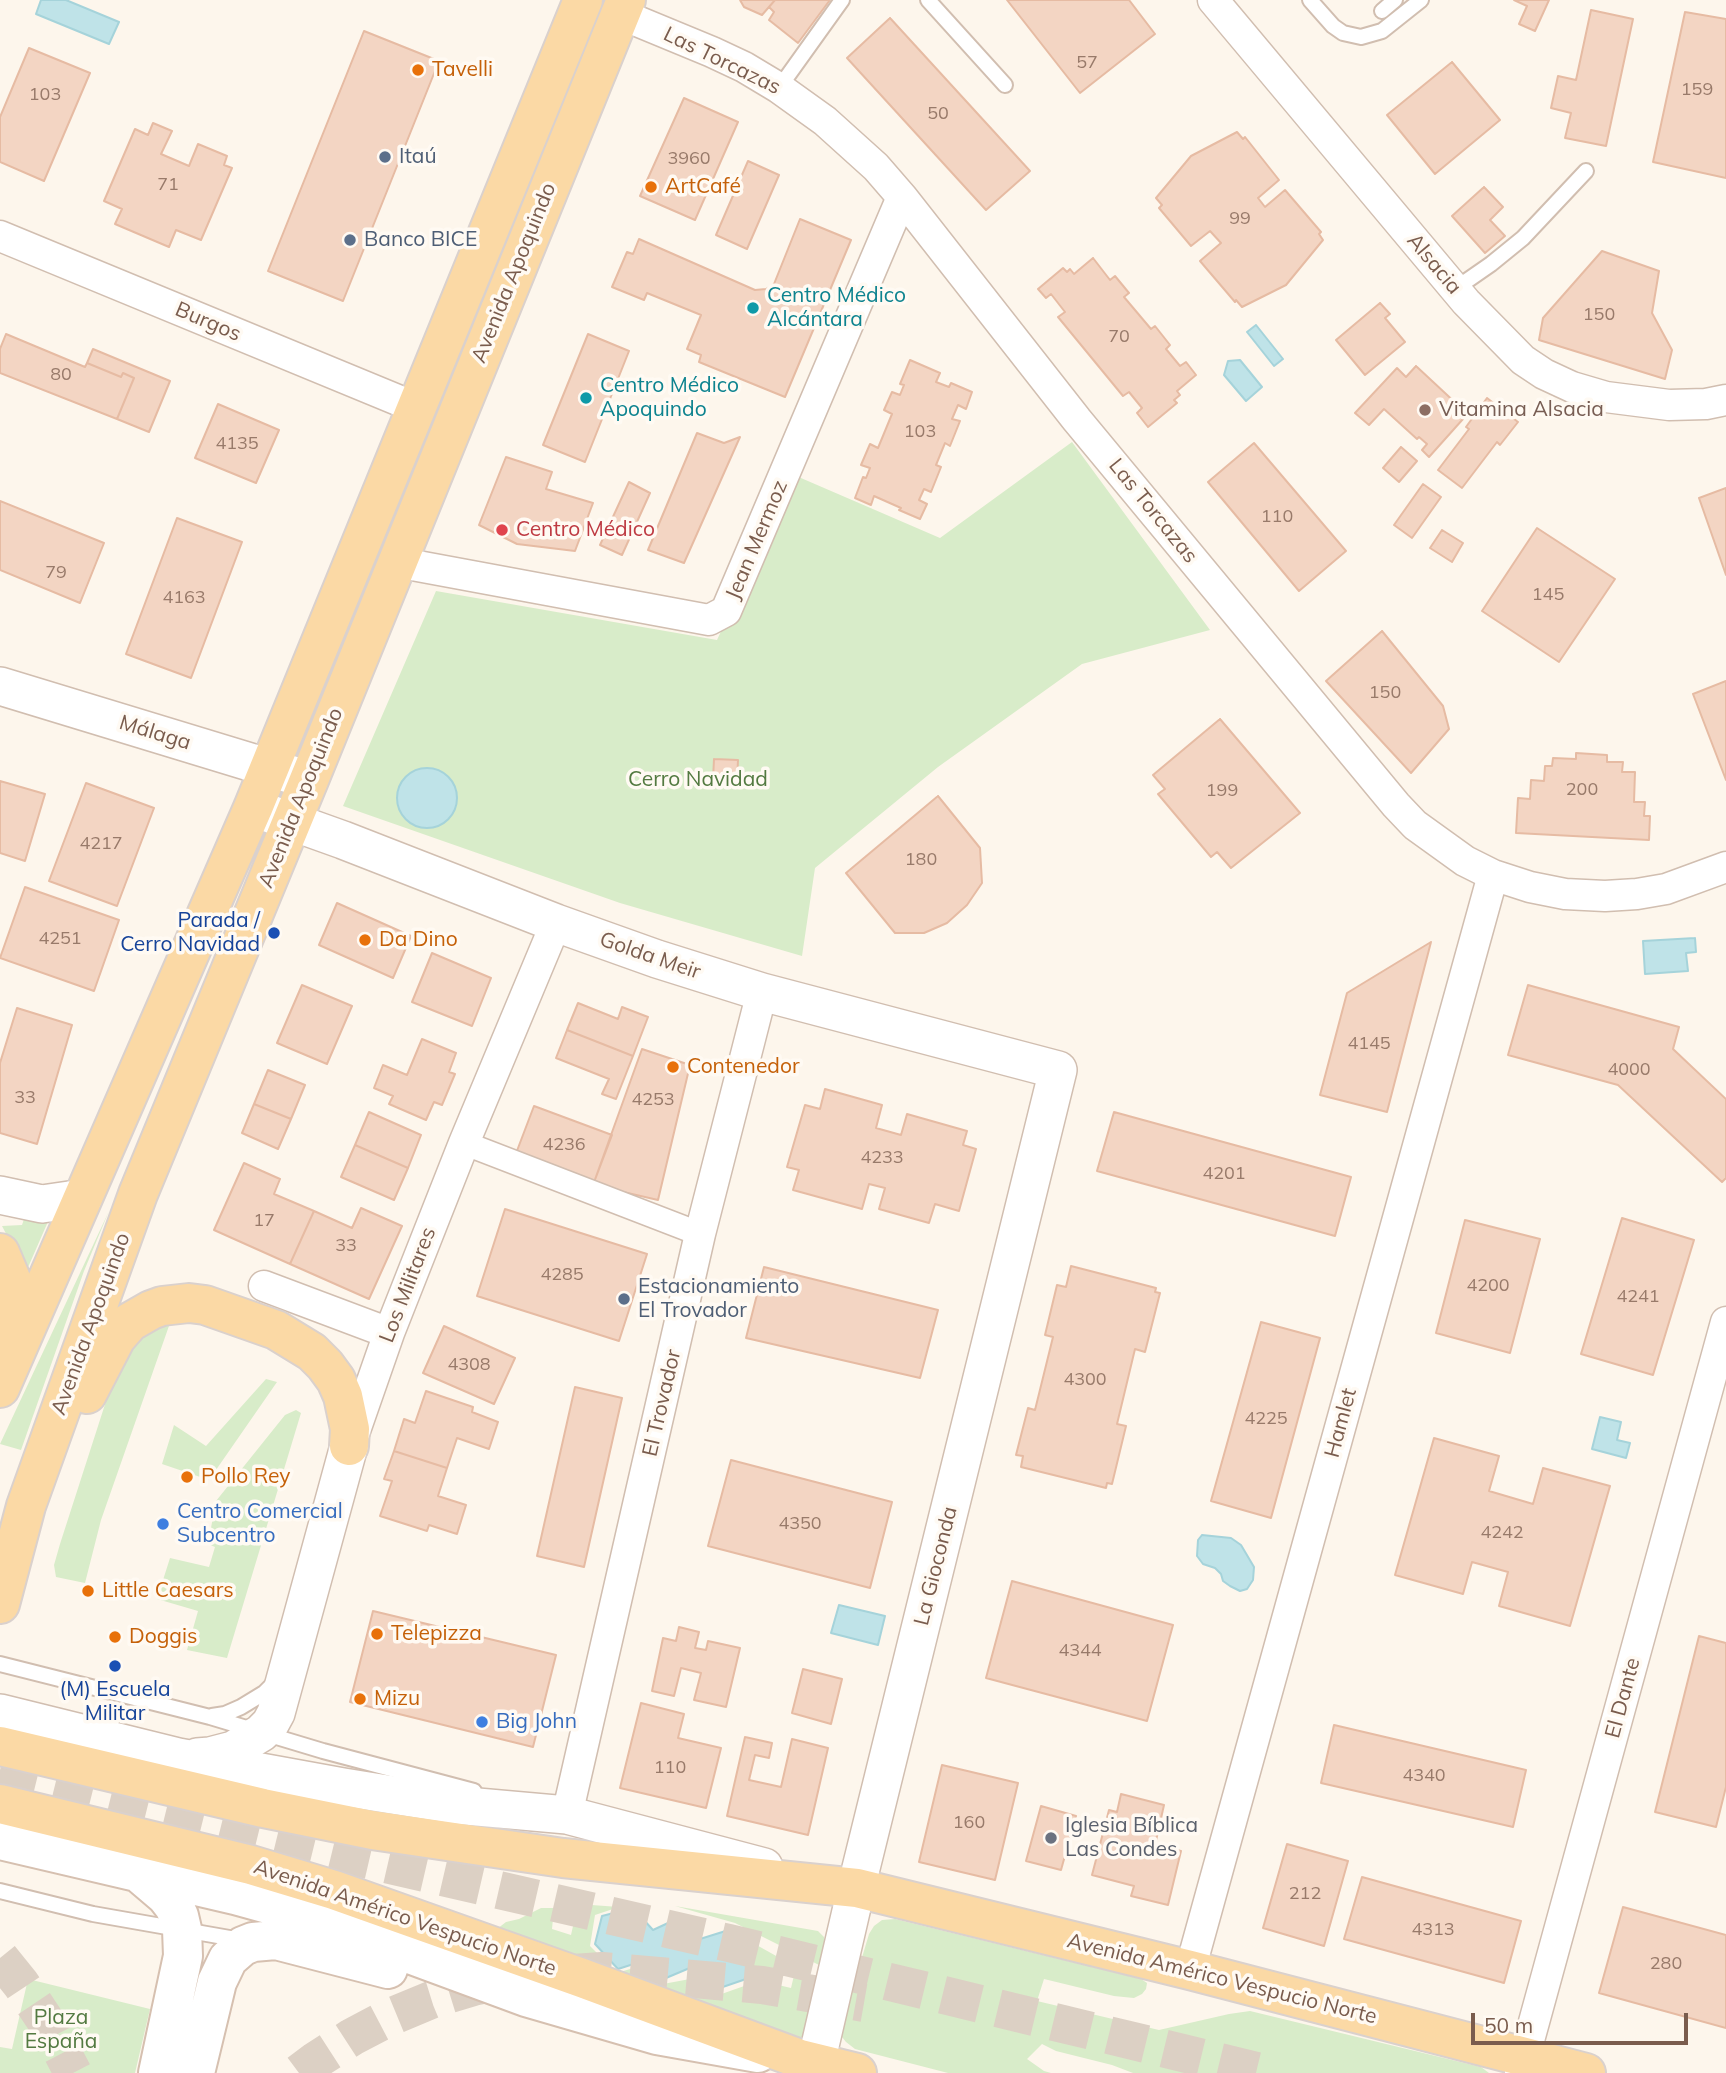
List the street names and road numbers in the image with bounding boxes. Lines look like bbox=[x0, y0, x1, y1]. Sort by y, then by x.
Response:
street label: Las Torcazas bbox=[659, 22, 785, 100]
street label: Avenida Apoquindo bbox=[466, 179, 562, 367]
street label: Alsacia bbox=[1401, 229, 1467, 299]
street label: Burgos bbox=[171, 297, 245, 347]
street label: Las Torcazas bbox=[1103, 454, 1203, 568]
street label: Jean Mermoz bbox=[721, 477, 793, 603]
street label: Avenida Apoquindo bbox=[253, 704, 349, 892]
street label: Málaga bbox=[116, 710, 194, 756]
street label: Golda Meir bbox=[596, 927, 704, 985]
street label: Los Militares bbox=[374, 1224, 442, 1346]
street label: Avenida Apoquindo bbox=[46, 1230, 136, 1418]
street label: El Trovador bbox=[637, 1347, 687, 1459]
street label: Hamlet bbox=[1320, 1386, 1362, 1460]
street label: La Gioconda bbox=[909, 1504, 963, 1628]
street label: El Dante bbox=[1600, 1655, 1646, 1741]
street label: Avenida Américo Vespucio Norte bbox=[250, 1854, 560, 1982]
street label: Avenida Américo Vespucio Norte bbox=[1065, 1928, 1379, 2030]

